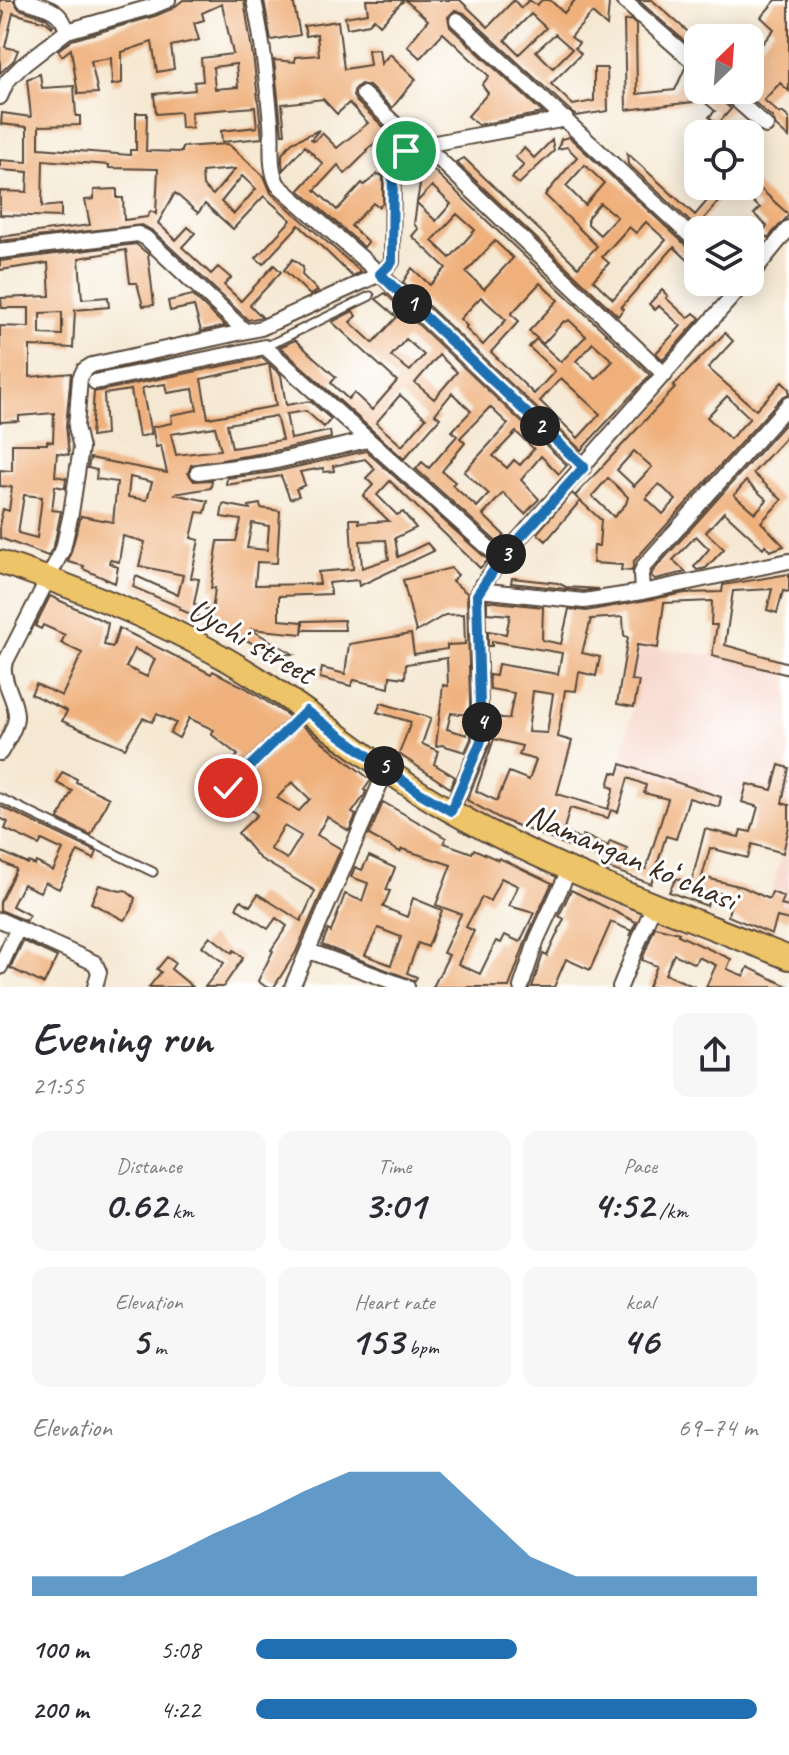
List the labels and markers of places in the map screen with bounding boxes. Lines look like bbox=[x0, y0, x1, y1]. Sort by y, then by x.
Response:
pin bbox=[372, 117, 440, 185]
pin: 1 bbox=[392, 284, 432, 324]
pin: 2 bbox=[520, 406, 560, 446]
pin: 3 bbox=[486, 534, 526, 574]
pin: 4 bbox=[462, 702, 502, 742]
pin: 5 bbox=[364, 746, 404, 786]
pin bbox=[194, 754, 262, 822]

